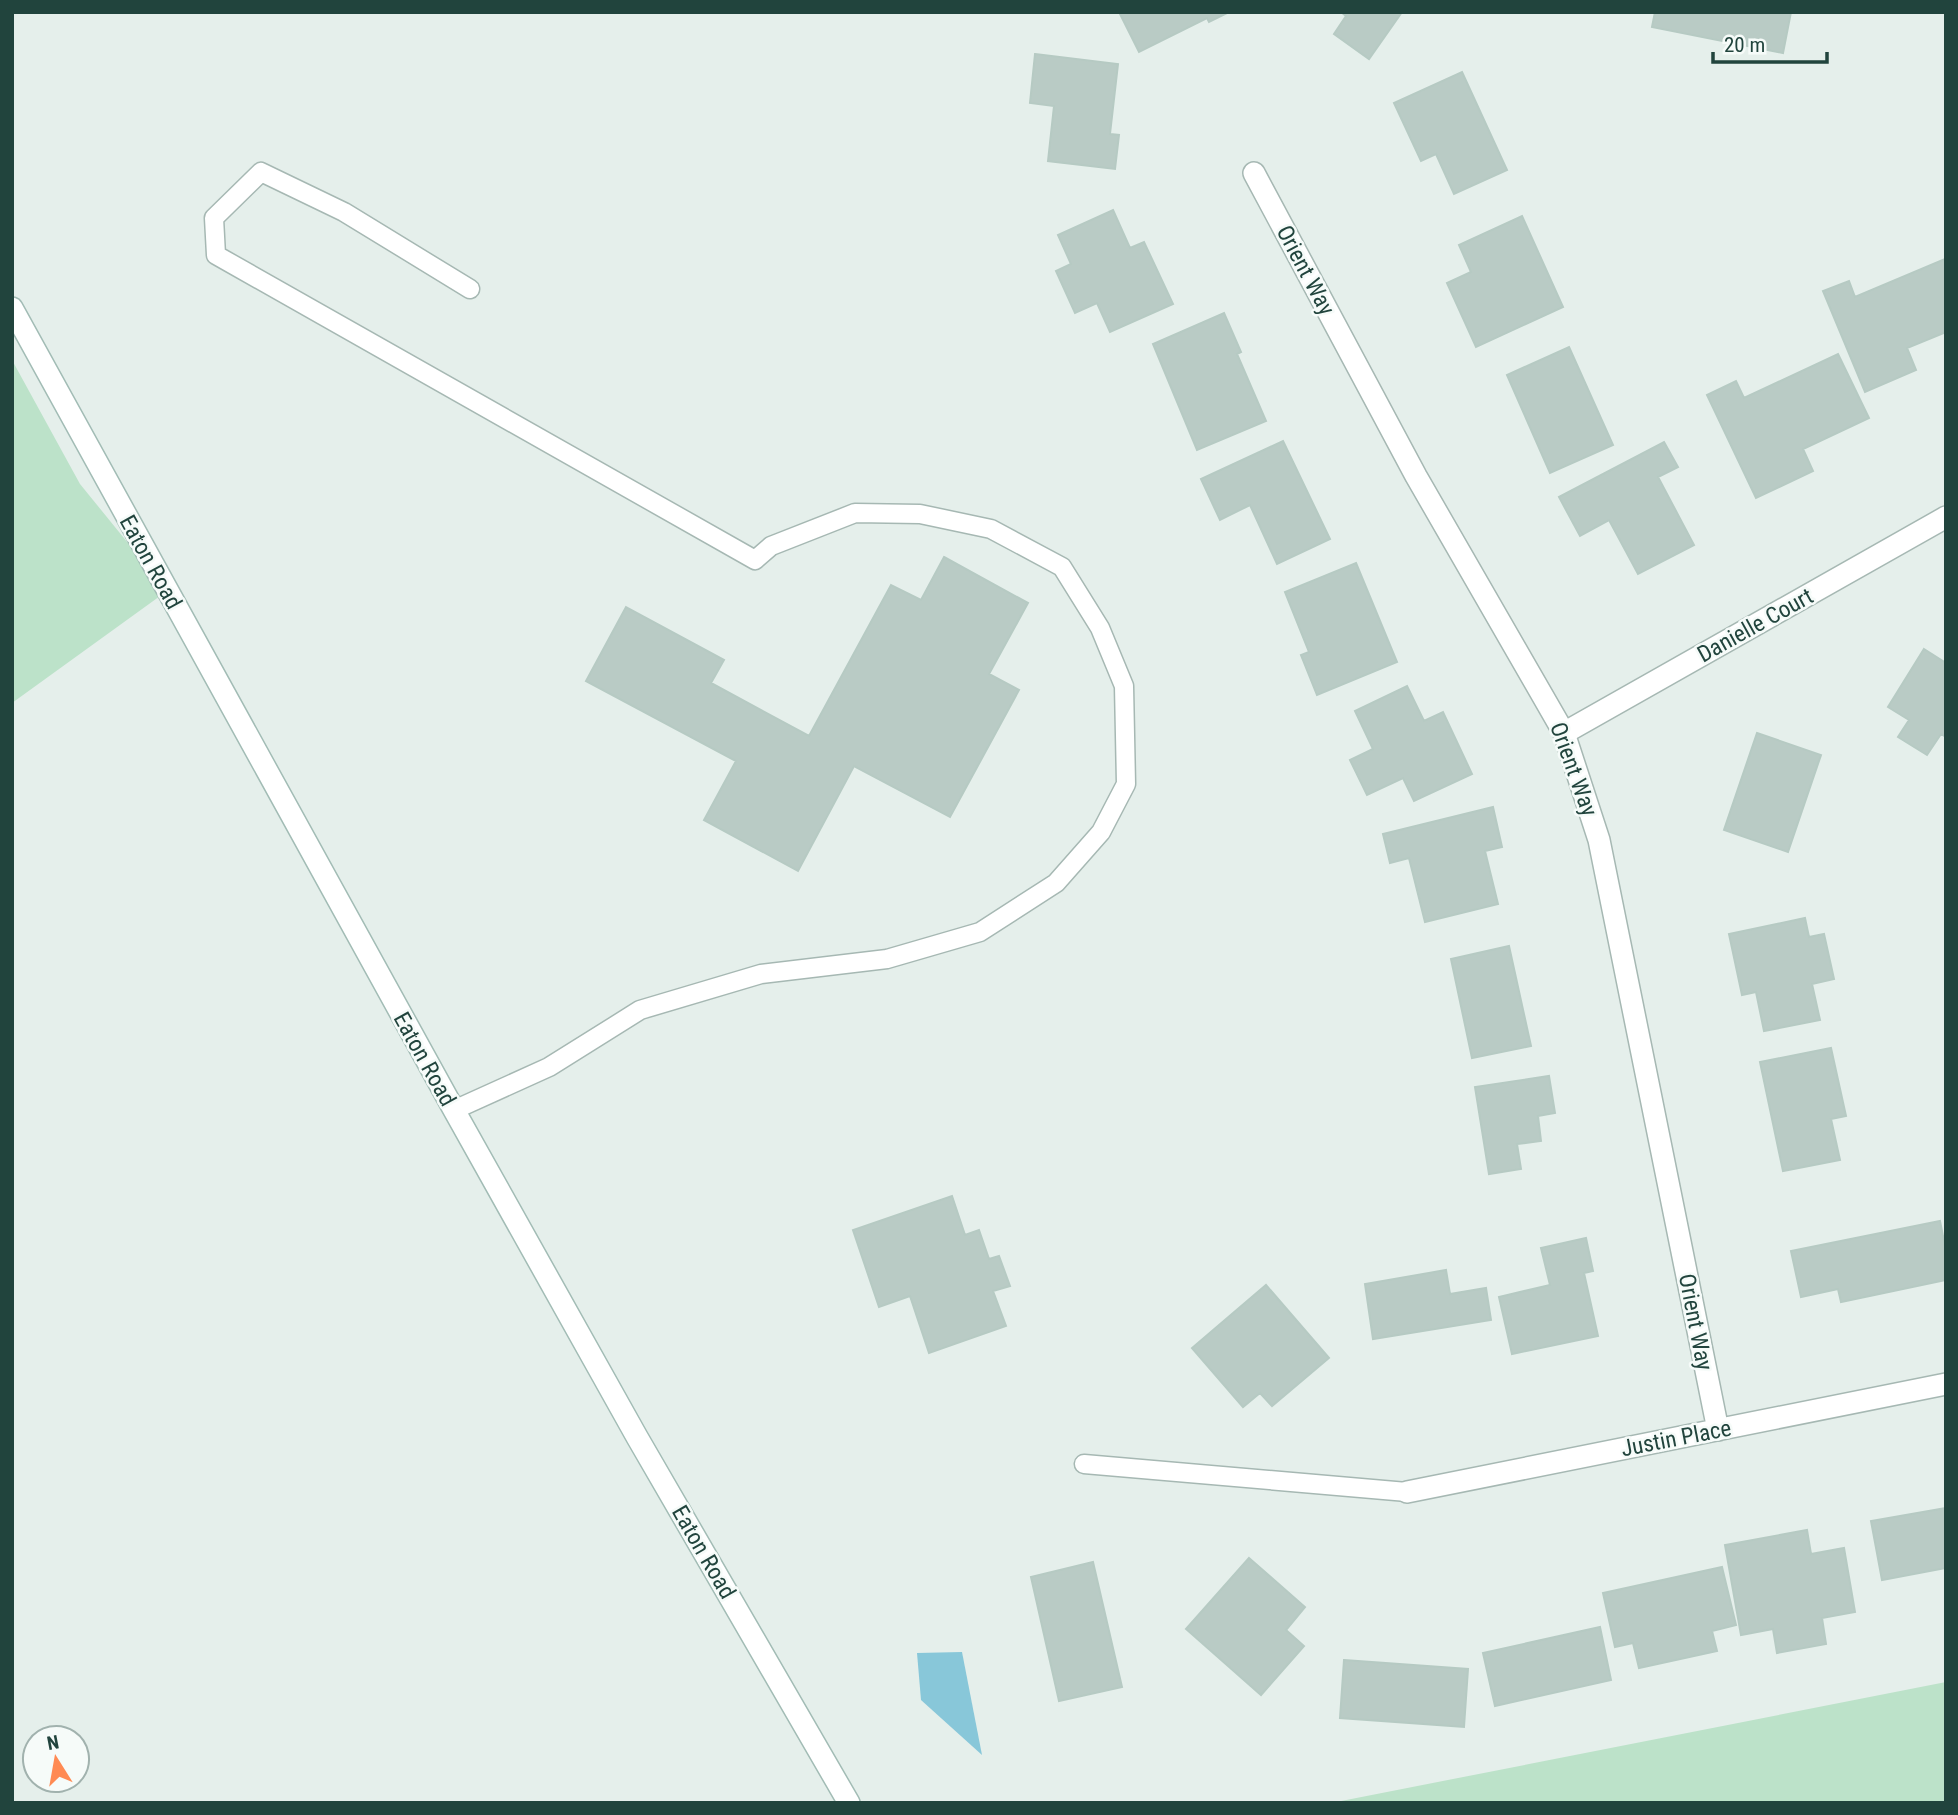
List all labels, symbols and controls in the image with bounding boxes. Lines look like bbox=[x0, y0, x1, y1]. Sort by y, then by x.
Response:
scale bar bbox=[1713, 21, 1827, 65]
text: 20 m bbox=[1724, 33, 1765, 57]
street label: Orient Way bbox=[1271, 221, 1341, 320]
street label: Eaton Road bbox=[114, 511, 187, 614]
street label: Danielle Court bbox=[1693, 583, 1818, 668]
street label: Orient Way bbox=[1544, 719, 1603, 820]
street label: Eaton Road bbox=[388, 1008, 461, 1111]
street label: Orient Way bbox=[1673, 1272, 1718, 1373]
street label: Justin Place bbox=[1619, 1415, 1733, 1462]
street label: Eaton Road bbox=[666, 1501, 741, 1604]
north arrow bbox=[21, 1724, 91, 1794]
text: N bbox=[45, 1730, 61, 1755]

